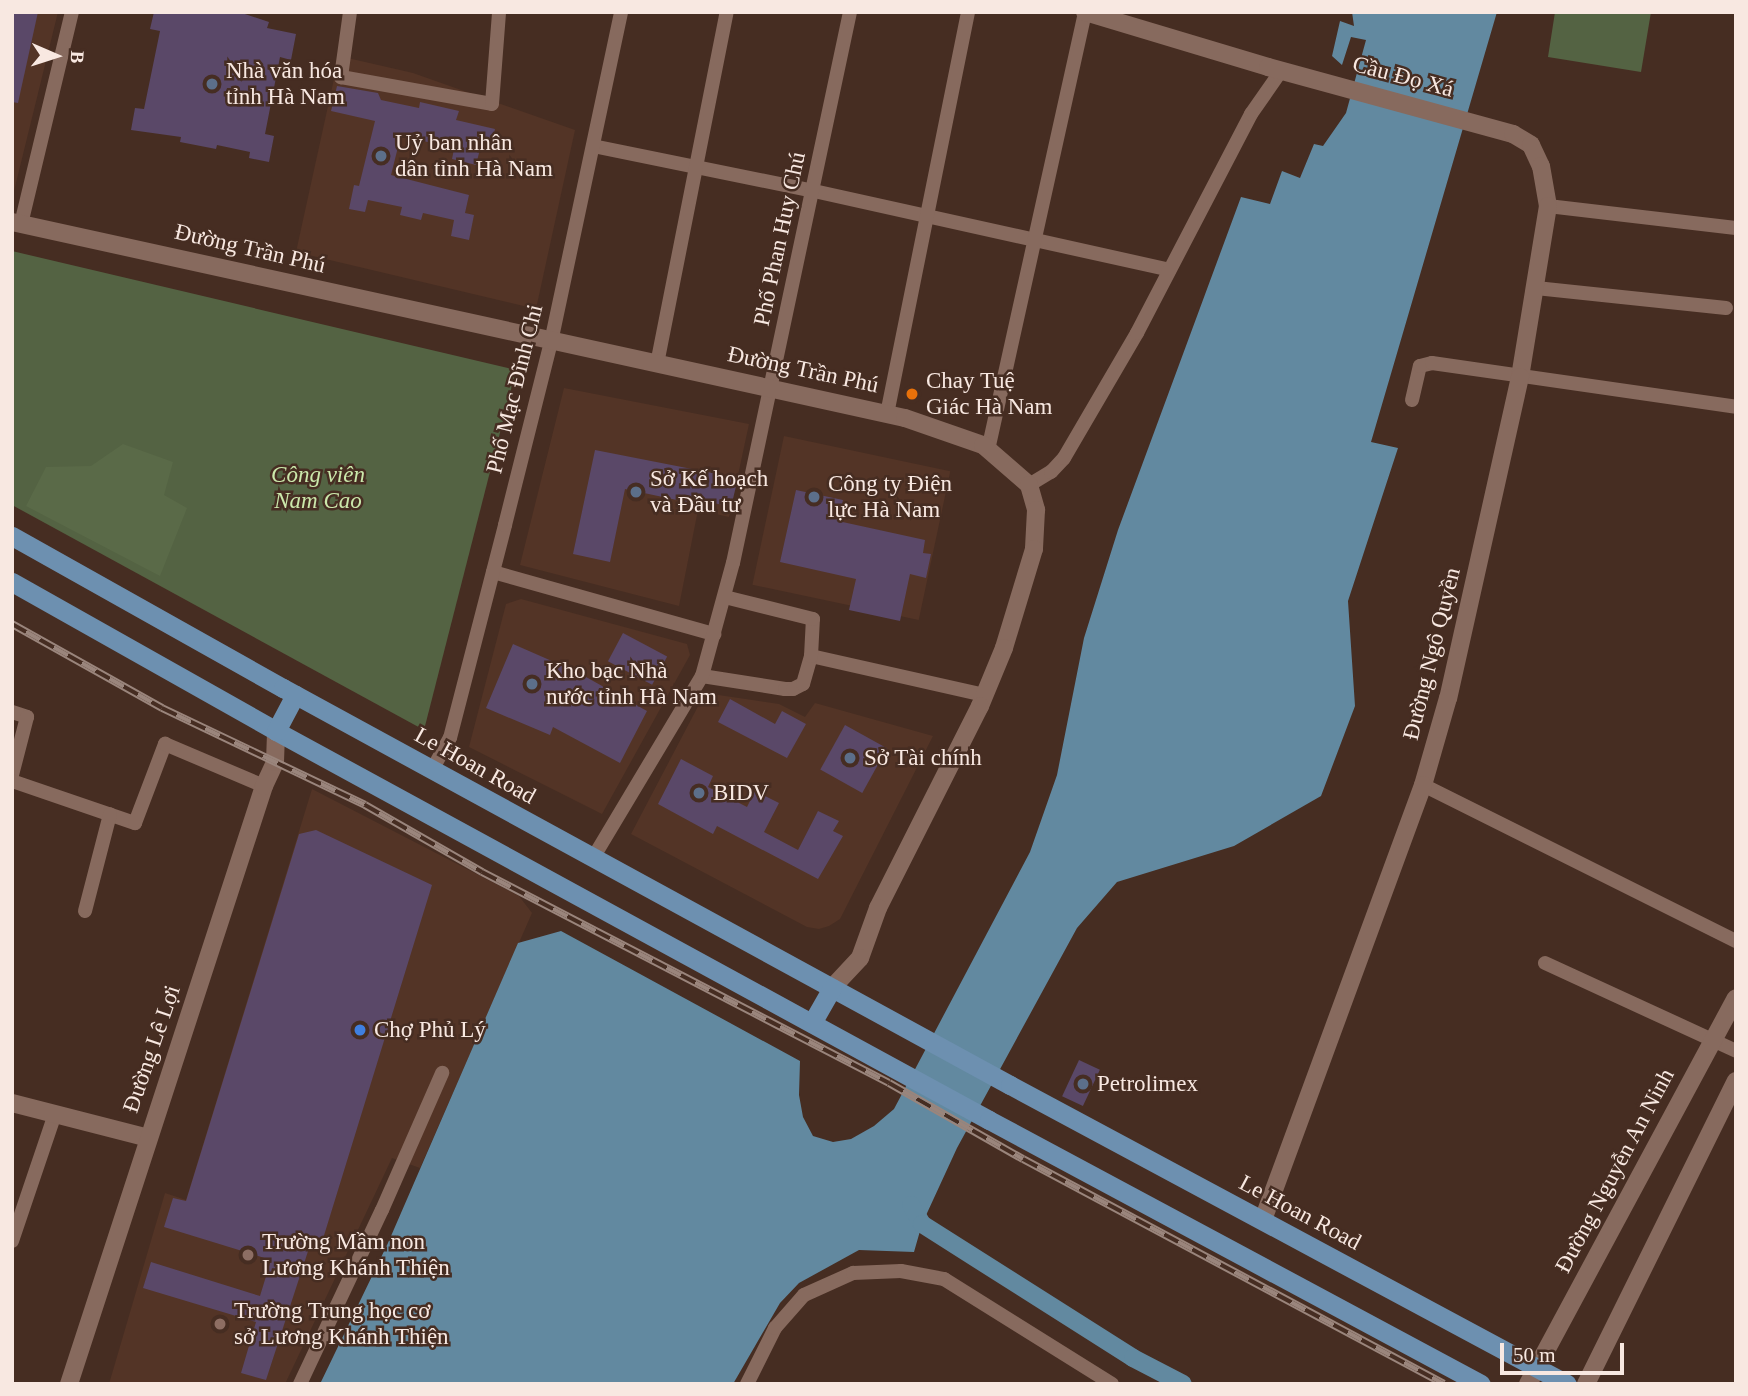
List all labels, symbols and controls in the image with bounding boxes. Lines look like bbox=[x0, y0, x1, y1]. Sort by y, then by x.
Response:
north arrow bbox=[21, 21, 91, 91]
text: B bbox=[67, 50, 88, 64]
street label: Cầu Đọ Xá bbox=[1349, 50, 1457, 104]
place label: Nhà văn hóa tỉnh Hà Nam bbox=[226, 57, 345, 111]
marker: Nhà văn hóa tỉnh Hà Nam bbox=[204, 76, 220, 92]
place label: Uỷ ban nhân dân tỉnh Hà Nam bbox=[395, 129, 553, 183]
marker: Uỷ ban nhân dân tỉnh Hà Nam bbox=[373, 148, 389, 164]
street label: Phố Phan Huy Chú bbox=[748, 150, 812, 328]
street label: Đường Trần Phú bbox=[172, 218, 328, 280]
street label: Phố Mạc Đĩnh Chi bbox=[481, 302, 549, 476]
street label: Đường Trần Phú bbox=[725, 340, 881, 400]
place label: Chay Tuệ Giác Hà Nam bbox=[926, 367, 1052, 421]
marker: Chay Tuệ Giác Hà Nam bbox=[904, 386, 920, 402]
park label: Công viên Nam Cao bbox=[271, 461, 365, 515]
place label: Sở Kế hoạch và Đầu tư bbox=[650, 465, 768, 519]
place label: Công ty Điện lực Hà Nam bbox=[828, 470, 952, 524]
marker: Sở Kế hoạch và Đầu tư bbox=[628, 484, 644, 500]
marker: Công ty Điện lực Hà Nam bbox=[806, 489, 822, 505]
street label: Đường Ngô Quyền bbox=[1397, 565, 1467, 743]
place label: Kho bạc Nhà nước tỉnh Hà Nam bbox=[546, 657, 717, 711]
marker: Kho bạc Nhà nước tỉnh Hà Nam bbox=[524, 676, 540, 692]
street label: Le Hoan Road bbox=[410, 721, 540, 811]
place label: Sở Tài chính bbox=[864, 744, 982, 772]
marker: Sở Tài chính bbox=[842, 750, 858, 766]
place label: BIDV bbox=[713, 779, 769, 807]
marker: BIDV bbox=[691, 785, 707, 801]
street label: Đường Lê Lợi bbox=[117, 982, 187, 1116]
place label: Chợ Phủ Lý bbox=[374, 1016, 486, 1044]
marker: Chợ Phủ Lý bbox=[352, 1022, 368, 1038]
street label: Đường Nguyễn An Ninh bbox=[1549, 1064, 1681, 1278]
place label: Petrolimex bbox=[1097, 1070, 1198, 1098]
marker: Petrolimex bbox=[1075, 1076, 1091, 1092]
street label: Le Hoan Road bbox=[1234, 1169, 1366, 1257]
place label: Trường Mầm non Lương Khánh Thiện bbox=[262, 1228, 450, 1282]
marker: Trường Mầm non Lương Khánh Thiện bbox=[240, 1247, 256, 1263]
place label: Trường Trung học cơ sở Lương Khánh Thiện bbox=[234, 1297, 449, 1351]
marker: Trường Trung học cơ sở Lương Khánh Thiện bbox=[212, 1316, 228, 1332]
scale bar bbox=[1503, 1330, 1627, 1374]
text: 50 m bbox=[1513, 1343, 1556, 1367]

